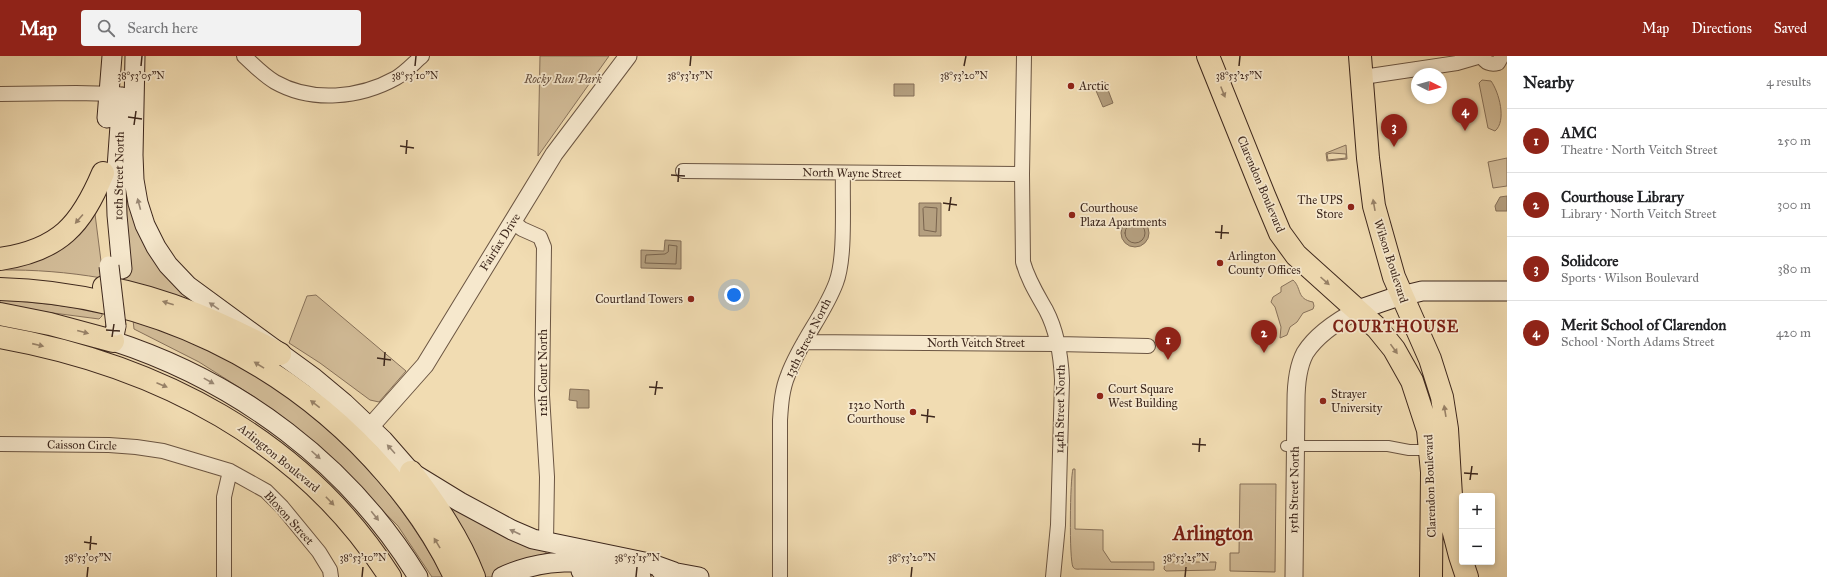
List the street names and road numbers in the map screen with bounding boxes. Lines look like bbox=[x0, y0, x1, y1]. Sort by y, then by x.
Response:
street label: 10th Street North bbox=[111, 131, 127, 221]
street label: Clarendon Boulevard bbox=[1234, 134, 1288, 234]
street label: North Wayne Street bbox=[802, 165, 903, 181]
street label: Fairfax Drive bbox=[477, 211, 523, 273]
street label: Wilson Boulevard bbox=[1371, 217, 1411, 305]
street label: 13th Street North bbox=[782, 296, 834, 380]
street label: 12th Court North bbox=[536, 329, 550, 417]
street label: North Veitch Street bbox=[927, 336, 1026, 350]
street label: 14th Street North bbox=[1052, 364, 1068, 454]
street label: Arlington Boulevard bbox=[234, 420, 322, 496]
street label: Clarendon Boulevard bbox=[1421, 434, 1439, 538]
street label: Caisson Circle bbox=[47, 437, 117, 453]
street label: 15th Street North bbox=[1286, 446, 1302, 534]
street label: Bloxon Street bbox=[261, 488, 317, 548]

